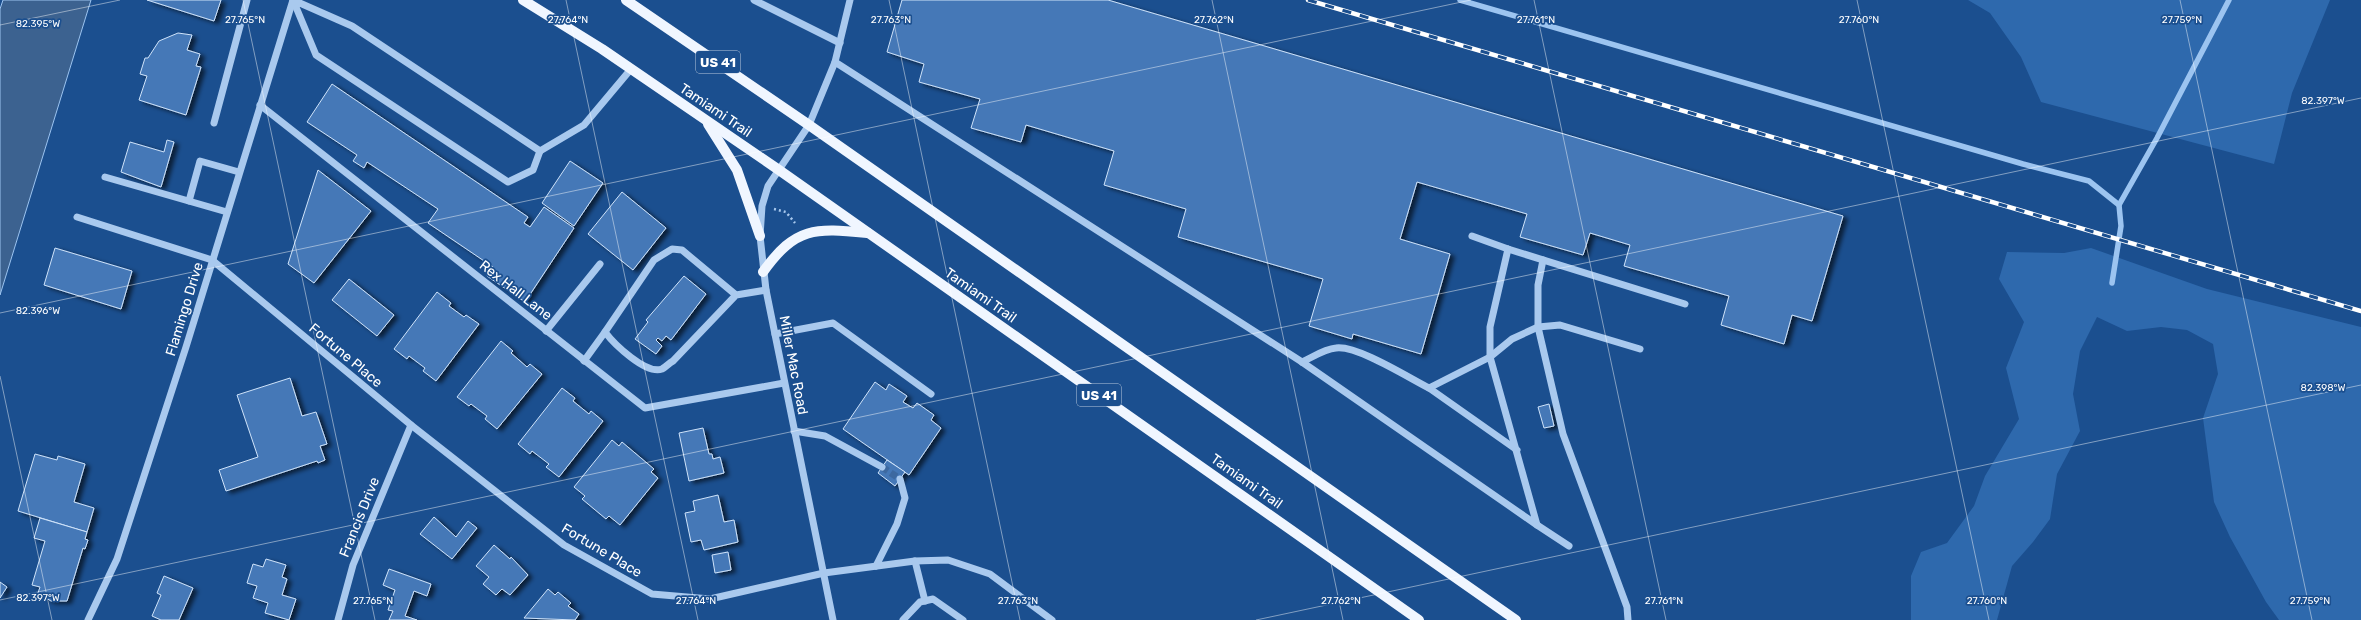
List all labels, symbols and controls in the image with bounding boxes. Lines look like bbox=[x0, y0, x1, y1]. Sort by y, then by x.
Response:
text: 27.765°N bbox=[225, 14, 265, 26]
text: 27.764°N bbox=[548, 14, 588, 26]
text: 27.763°N bbox=[871, 14, 911, 26]
text: 27.762°N bbox=[1194, 14, 1234, 26]
text: 27.761°N bbox=[1517, 14, 1555, 26]
text: 27.760°N bbox=[1839, 14, 1879, 26]
text: 27.759°N bbox=[2162, 14, 2202, 26]
text: 82.395°W bbox=[16, 18, 60, 30]
road number: US 41 bbox=[696, 51, 740, 73]
street label: Tamiami Trail bbox=[676, 80, 755, 141]
text: 82.397°W bbox=[2301, 95, 2345, 107]
street label: Rex Hall Lane bbox=[476, 257, 556, 324]
street label: Flamingo Drive bbox=[162, 260, 207, 358]
street label: Tamiami Trail bbox=[942, 264, 1020, 326]
text: 82.396°W bbox=[16, 305, 60, 317]
street label: Miller Mac Road bbox=[776, 314, 811, 416]
street label: Fortune Place bbox=[305, 320, 386, 391]
text: 82.398°W bbox=[2301, 382, 2345, 394]
road number: US 41 bbox=[1077, 384, 1121, 406]
street label: Tamiami Trail bbox=[1208, 450, 1286, 512]
street label: Francis Drive bbox=[336, 475, 383, 560]
street label: Fortune Place bbox=[558, 520, 645, 581]
text: 82.397°W bbox=[16, 592, 60, 604]
text: 27.765°N bbox=[353, 595, 393, 607]
text: 27.764°N bbox=[676, 595, 716, 607]
text: 27.763°N bbox=[998, 595, 1038, 607]
text: 27.762°N bbox=[1321, 595, 1361, 607]
text: 27.761°N bbox=[1645, 595, 1683, 607]
text: 27.760°N bbox=[1967, 595, 2007, 607]
text: 27.759°N bbox=[2290, 595, 2330, 607]

